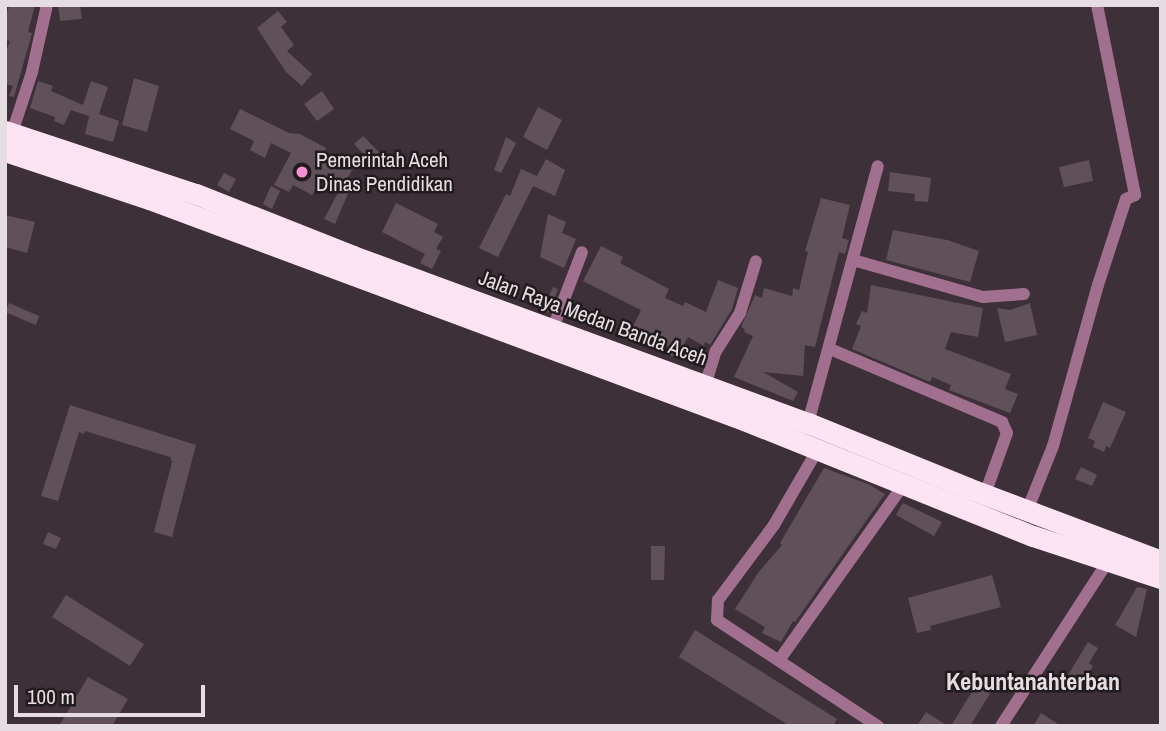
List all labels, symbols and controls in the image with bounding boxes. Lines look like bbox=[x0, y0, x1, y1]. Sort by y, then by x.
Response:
place label: Pemerintah Aceh Dinas Pendidikan bbox=[316, 147, 453, 197]
marker: Pemerintah Aceh Dinas Pendidikan bbox=[294, 164, 310, 180]
street label: Jalan Raya Medan Banda Aceh bbox=[475, 265, 711, 371]
district label: Kebuntanahterban bbox=[946, 668, 1120, 696]
scale bar bbox=[18, 672, 208, 716]
text: 100 m bbox=[27, 682, 75, 711]

